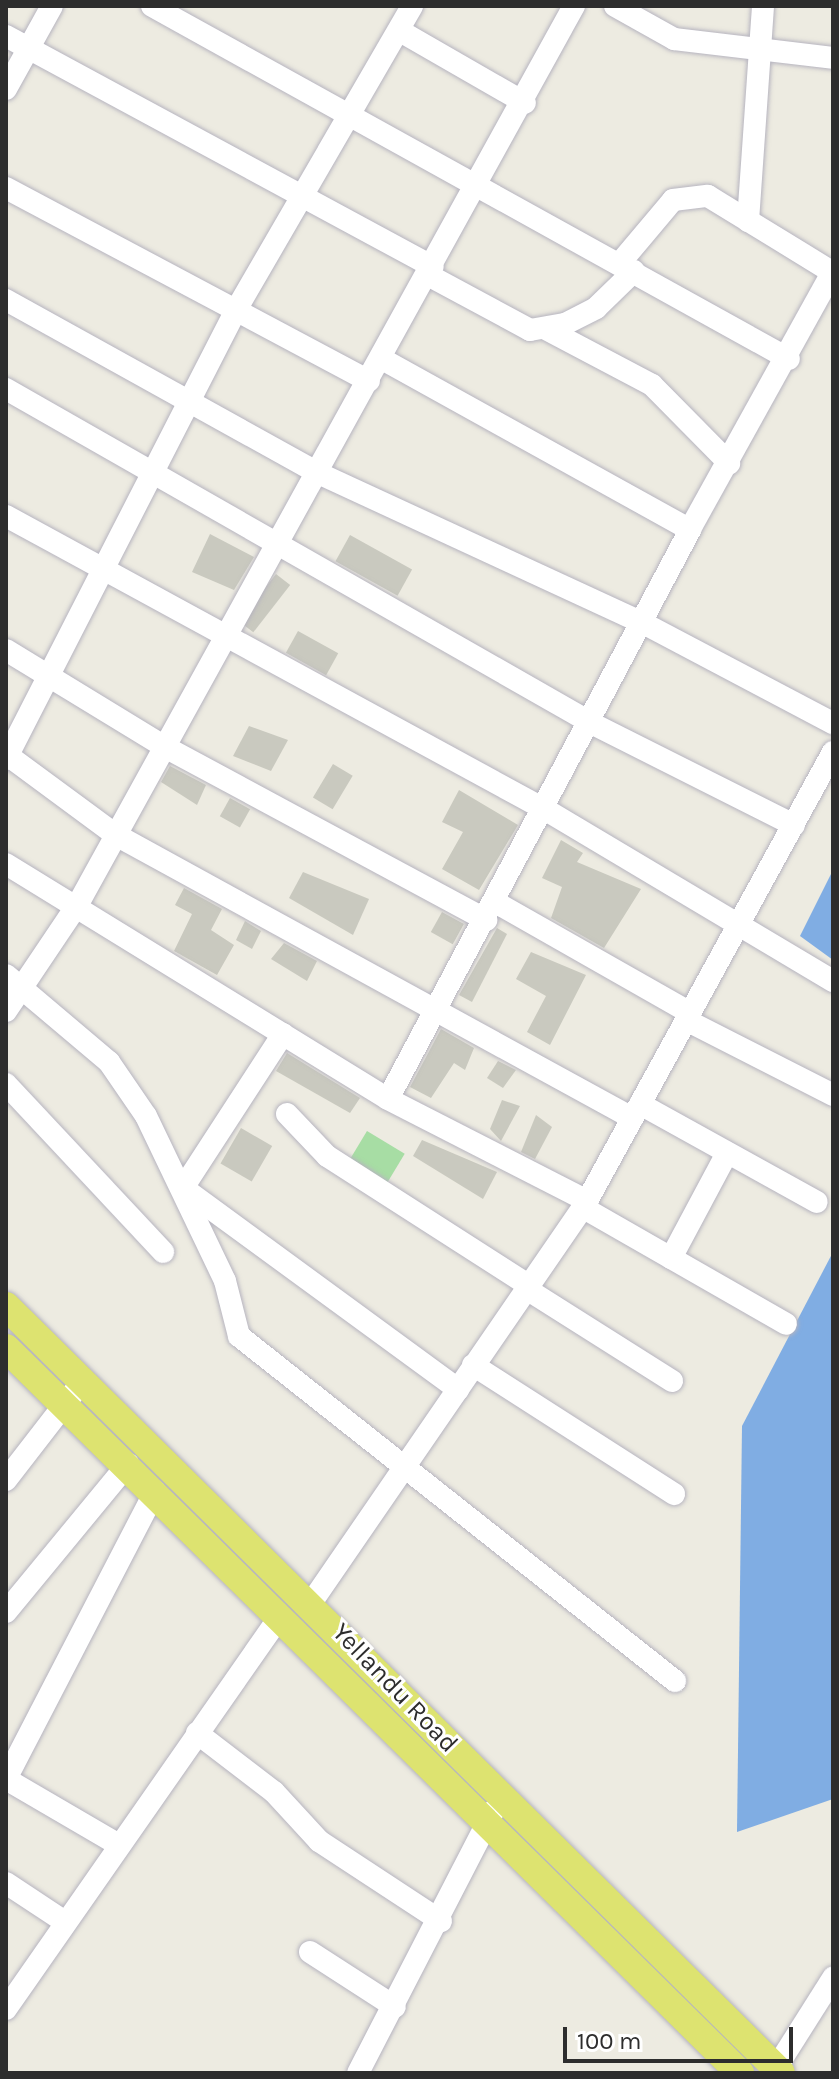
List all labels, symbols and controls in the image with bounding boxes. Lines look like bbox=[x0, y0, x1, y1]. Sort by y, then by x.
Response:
street label: Yellandu Road bbox=[326, 1617, 464, 1759]
scale bar bbox=[567, 2011, 797, 2061]
text: 100 m bbox=[577, 2027, 642, 2055]

